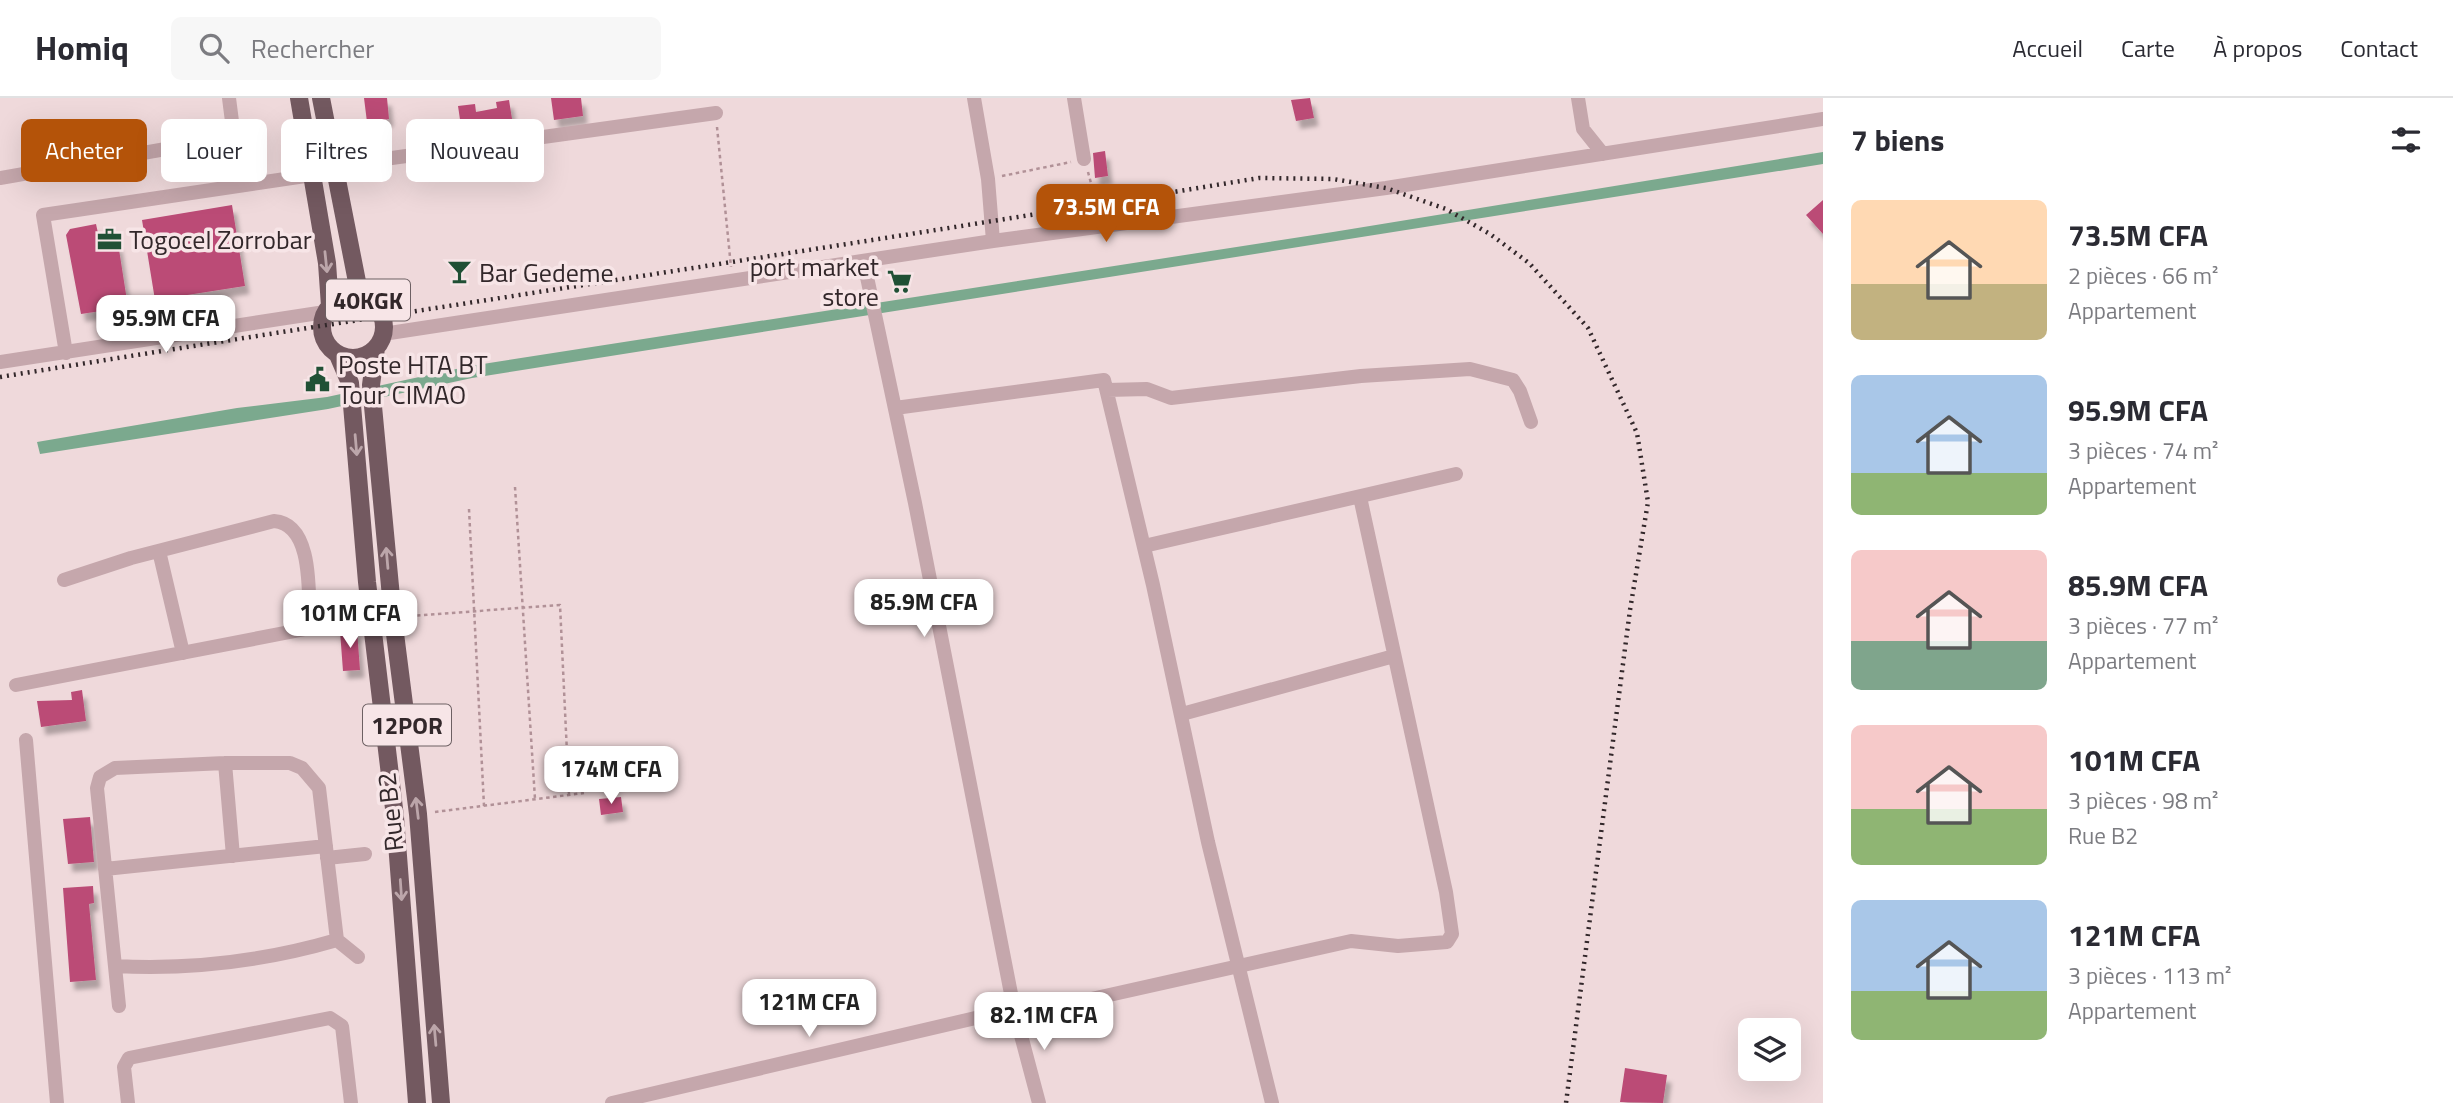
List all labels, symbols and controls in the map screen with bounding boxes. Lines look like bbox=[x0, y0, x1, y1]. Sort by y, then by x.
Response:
search box bbox=[171, 17, 661, 80]
text: Homiq bbox=[35, 23, 129, 73]
icon: search bbox=[195, 29, 233, 67]
text: Rechercher bbox=[251, 29, 374, 68]
text: Accueil bbox=[2012, 30, 2083, 66]
text: Carte bbox=[2121, 30, 2175, 66]
text: À propos bbox=[2213, 30, 2302, 66]
text: Contact bbox=[2340, 30, 2418, 66]
text: 7 biens bbox=[1851, 117, 1945, 163]
chip: Acheter bbox=[21, 119, 147, 182]
chip: Louer bbox=[161, 119, 267, 182]
chip: Filtres bbox=[281, 119, 392, 182]
chip: Nouveau bbox=[406, 119, 544, 182]
icon: filters bbox=[2387, 121, 2425, 159]
pin: 73.5M CFA bbox=[1026, 184, 1186, 244]
text: 73.5M CFA bbox=[1052, 189, 1160, 224]
text: 73.5M CFA bbox=[2068, 212, 2208, 258]
place label: Togocel Zorrobar bbox=[129, 220, 312, 259]
office icon: Togocel Zorrobar bbox=[95, 225, 123, 253]
icon: home bbox=[1907, 228, 1991, 312]
place label: port market store bbox=[750, 247, 879, 316]
one-way arrow bbox=[320, 250, 333, 273]
place label: Bar Gedeme bbox=[479, 253, 614, 292]
bar icon: Bar Gedeme bbox=[445, 258, 473, 286]
text: 2 pièces · 66 m² bbox=[2068, 258, 2219, 293]
supermarket icon: port market store bbox=[885, 267, 913, 295]
road number: 40KGK bbox=[326, 280, 410, 320]
text: Appartement bbox=[2068, 293, 2196, 328]
pin: 95.9M CFA bbox=[86, 296, 246, 355]
text: 95.9M CFA bbox=[112, 300, 220, 335]
place label: Poste HTA BT Tour CIMAO bbox=[338, 345, 488, 414]
public building icon: Poste HTA BT Tour CIMAO bbox=[304, 365, 332, 393]
text: 95.9M CFA bbox=[2068, 387, 2208, 433]
icon: home bbox=[1907, 403, 1991, 487]
one-way arrow bbox=[350, 433, 363, 455]
text: 3 pièces · 74 m² bbox=[2068, 433, 2219, 468]
text: Appartement bbox=[2068, 468, 2196, 503]
one-way arrow bbox=[380, 547, 393, 570]
text: 85.9M CFA bbox=[2068, 562, 2208, 608]
icon: home bbox=[1907, 578, 1991, 662]
pin: 85.9M CFA bbox=[844, 580, 1004, 639]
text: 85.9M CFA bbox=[870, 584, 978, 619]
pin: 101M CFA bbox=[278, 590, 422, 650]
text: 101M CFA bbox=[299, 595, 401, 630]
text: 3 pièces · 77 m² bbox=[2068, 608, 2219, 643]
text: Appartement bbox=[2068, 643, 2196, 678]
road number: 12POR bbox=[363, 704, 451, 746]
text: 101M CFA bbox=[2068, 737, 2200, 783]
pin: 174M CFA bbox=[539, 746, 683, 806]
text: 174M CFA bbox=[560, 751, 662, 786]
icon: home bbox=[1907, 753, 1991, 837]
street label: Rue B2 bbox=[366, 771, 414, 853]
text: 3 pièces · 98 m² bbox=[2068, 783, 2219, 818]
one-way arrow bbox=[411, 797, 424, 820]
text: Rue B2 bbox=[2068, 818, 2138, 853]
one-way arrow bbox=[395, 879, 408, 901]
text: 121M CFA bbox=[2068, 912, 2200, 958]
icon: home bbox=[1907, 928, 1991, 1012]
text: 3 pièces · 113 m² bbox=[2068, 958, 2231, 993]
pin: 121M CFA bbox=[737, 979, 881, 1039]
text: 121M CFA bbox=[758, 984, 860, 1019]
pin: 82.1M CFA bbox=[964, 992, 1124, 1052]
text: Appartement bbox=[2068, 993, 2196, 1028]
text: 82.1M CFA bbox=[990, 997, 1098, 1032]
map controls bbox=[1738, 1018, 1801, 1081]
button: layers bbox=[1738, 1018, 1801, 1081]
one-way arrow bbox=[428, 1024, 441, 1047]

